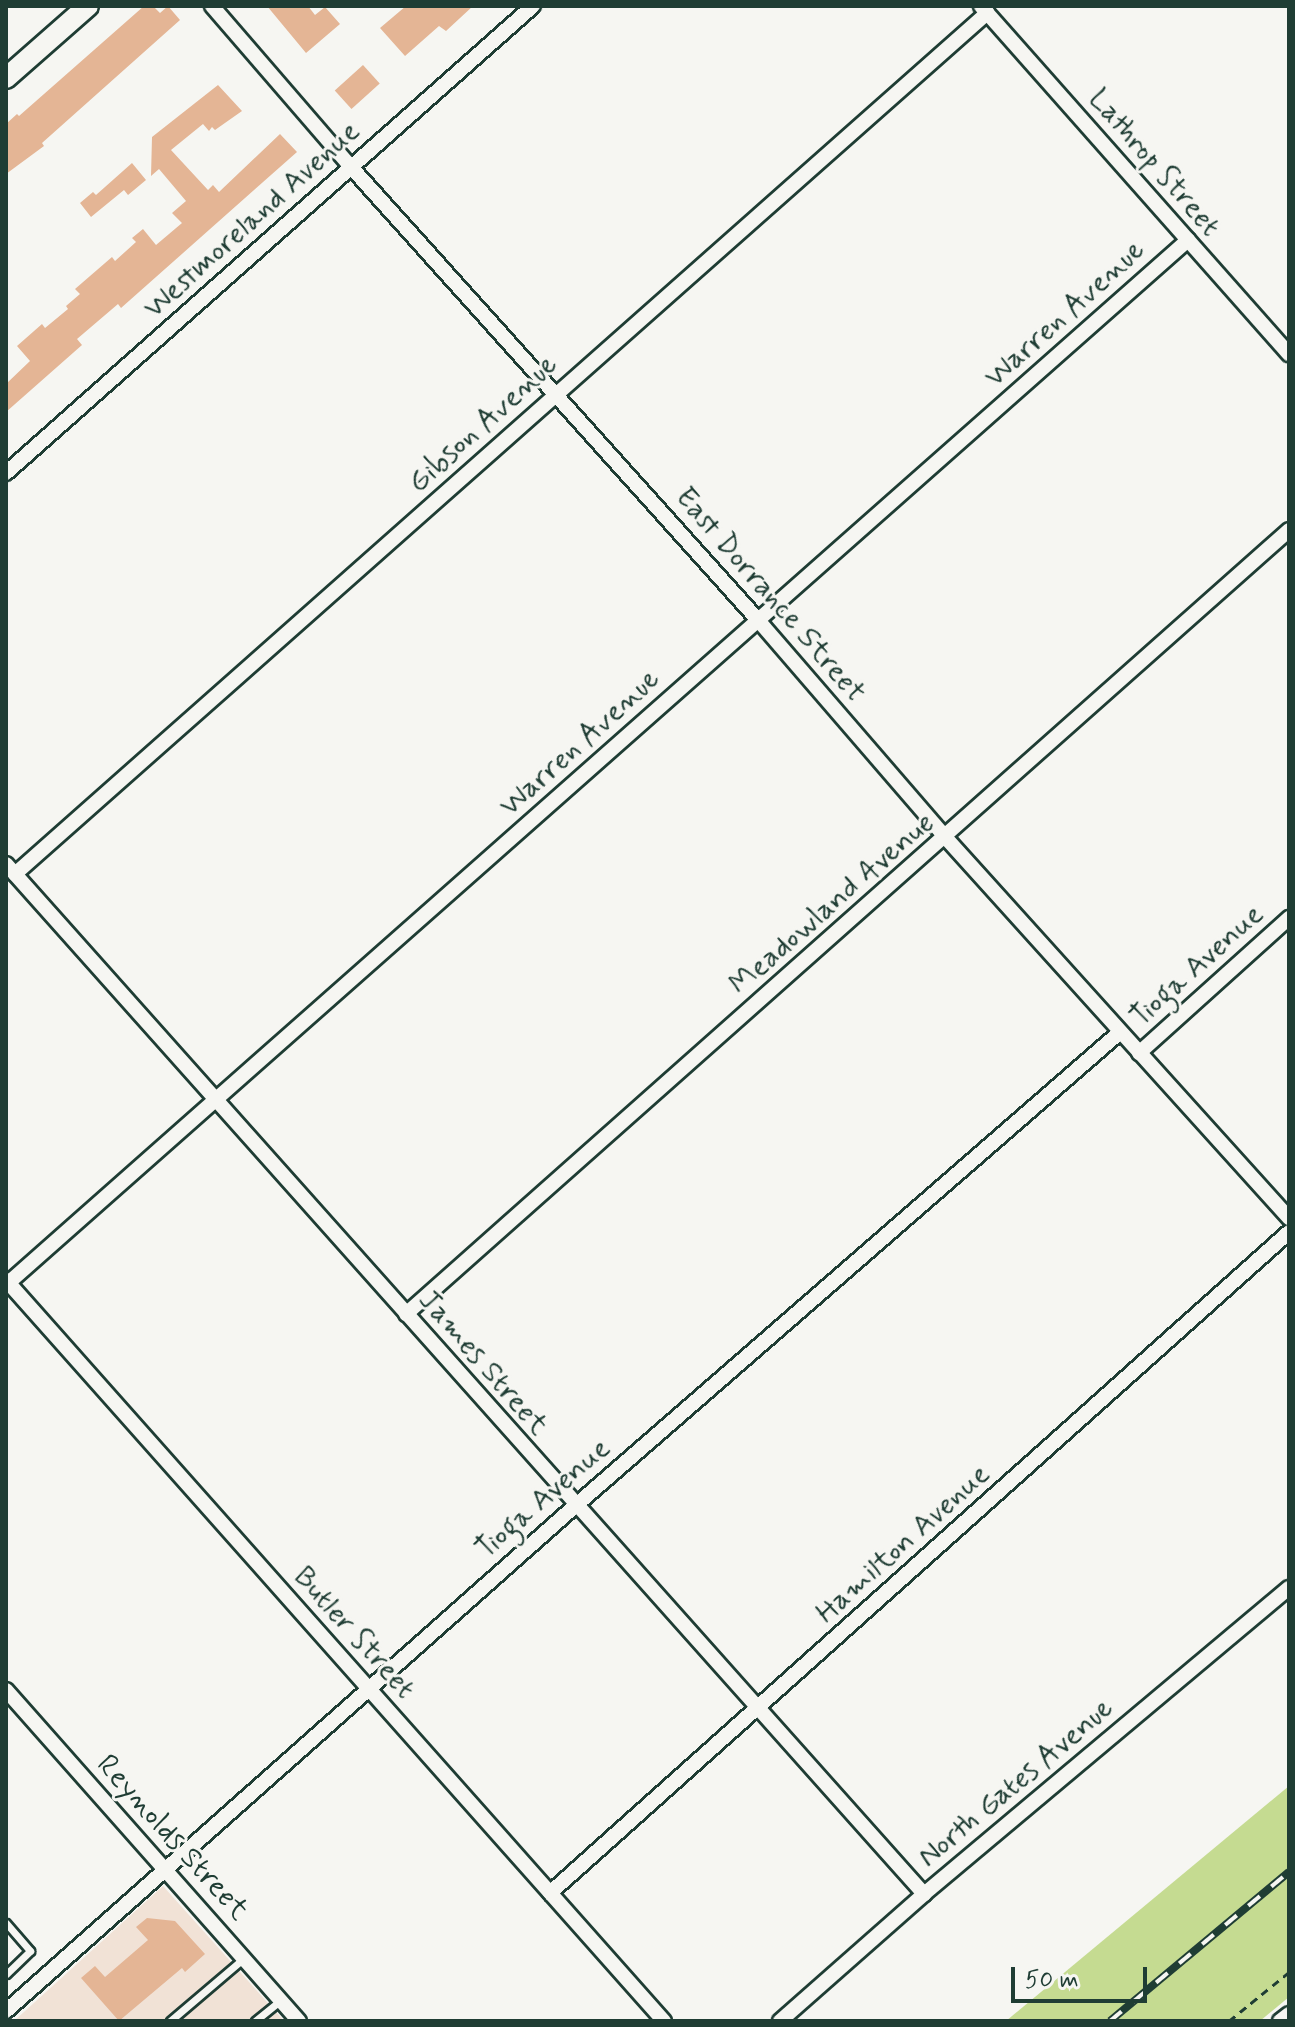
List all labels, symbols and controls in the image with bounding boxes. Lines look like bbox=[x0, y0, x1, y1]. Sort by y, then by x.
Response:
street label: Lathrop Street bbox=[1078, 80, 1230, 246]
street label: Westmoreland Avenue bbox=[136, 113, 368, 327]
street label: Warren Avenue bbox=[979, 234, 1151, 394]
street label: Gibson Avenue bbox=[402, 349, 564, 499]
street label: East Dorrance Street bbox=[667, 481, 873, 709]
street label: Warren Avenue bbox=[494, 663, 666, 823]
street label: Meadowland Avenue bbox=[721, 804, 943, 1004]
street label: Tioga Avenue bbox=[1123, 897, 1271, 1035]
street label: James Street bbox=[410, 1283, 556, 1443]
street label: Tioga Avenue bbox=[468, 1431, 618, 1567]
street label: Hamilton Avenue bbox=[808, 1456, 998, 1632]
street label: Butler Street bbox=[284, 1558, 424, 1708]
street label: North Gates Avenue bbox=[909, 1689, 1123, 1877]
street label: Reynolds Street bbox=[88, 1748, 256, 1928]
scale bar bbox=[1015, 1951, 1151, 2001]
text: 50 m bbox=[1025, 1965, 1079, 1996]

